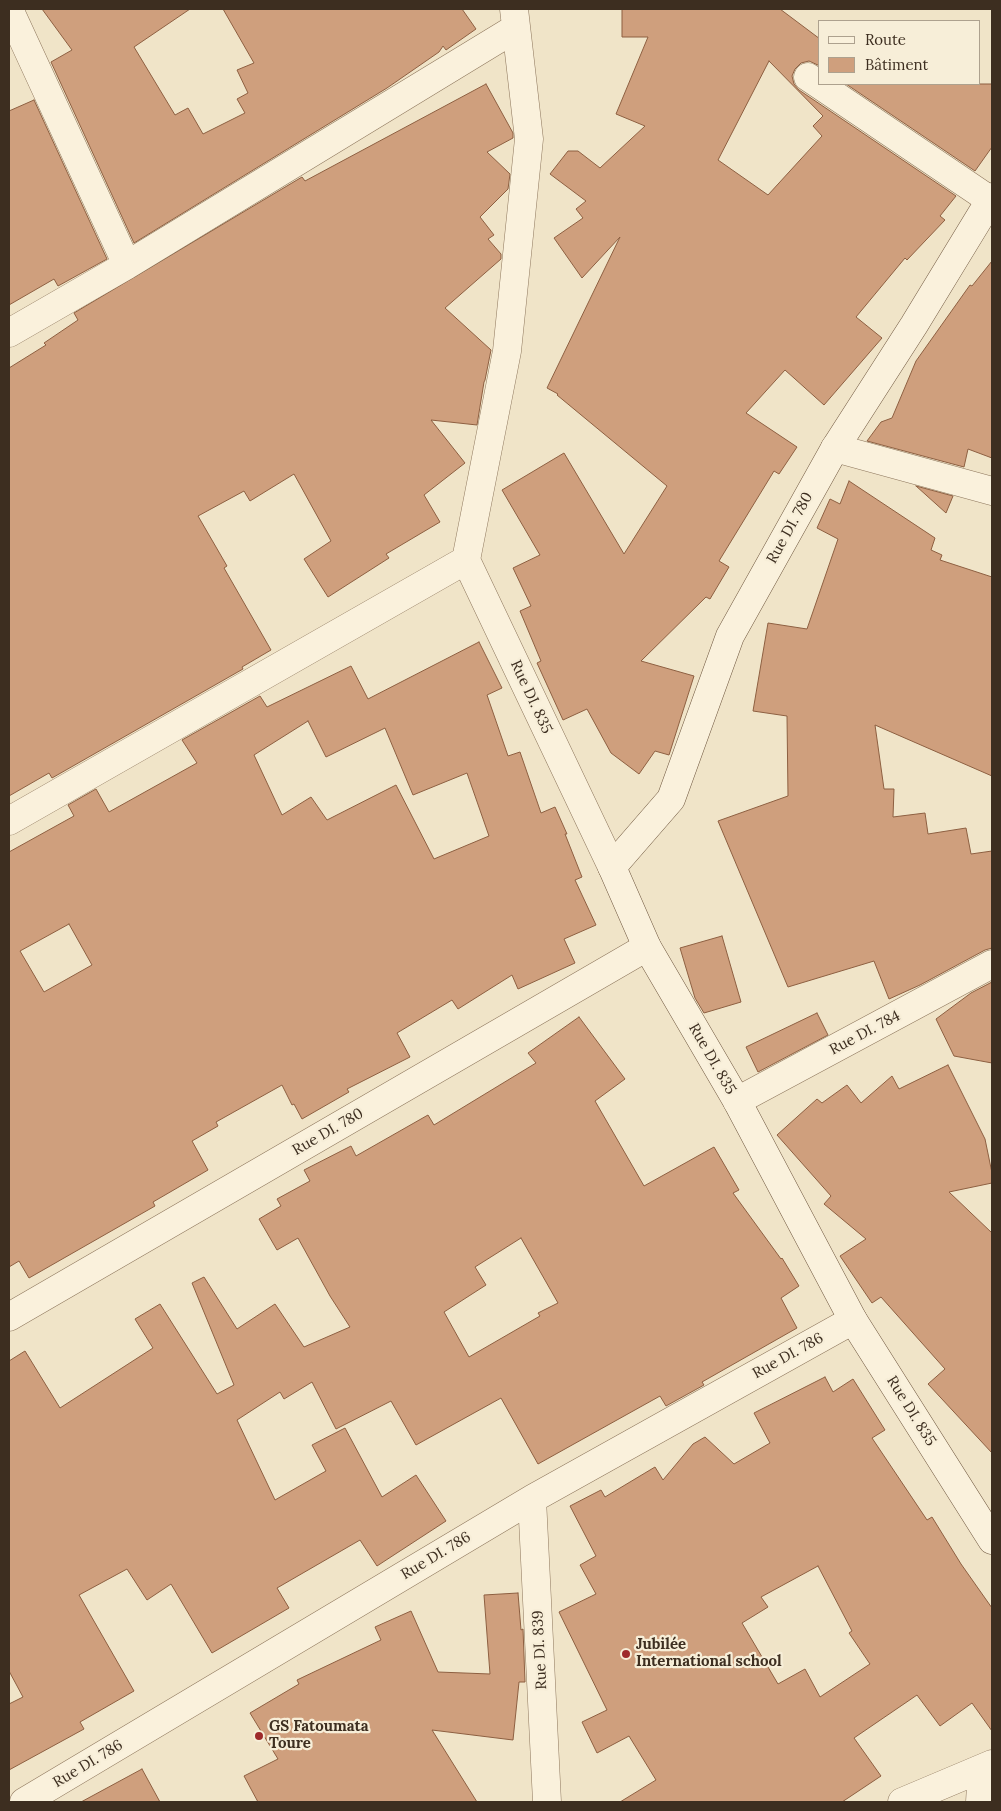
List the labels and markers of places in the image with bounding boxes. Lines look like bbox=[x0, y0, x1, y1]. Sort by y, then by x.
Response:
place label: Jubilée International school bbox=[636, 1636, 782, 1671]
marker: Jubilée International school bbox=[620, 1648, 632, 1660]
place label: GS Fatoumata Toure bbox=[269, 1718, 369, 1753]
marker: GS Fatoumata Toure bbox=[253, 1730, 265, 1742]

